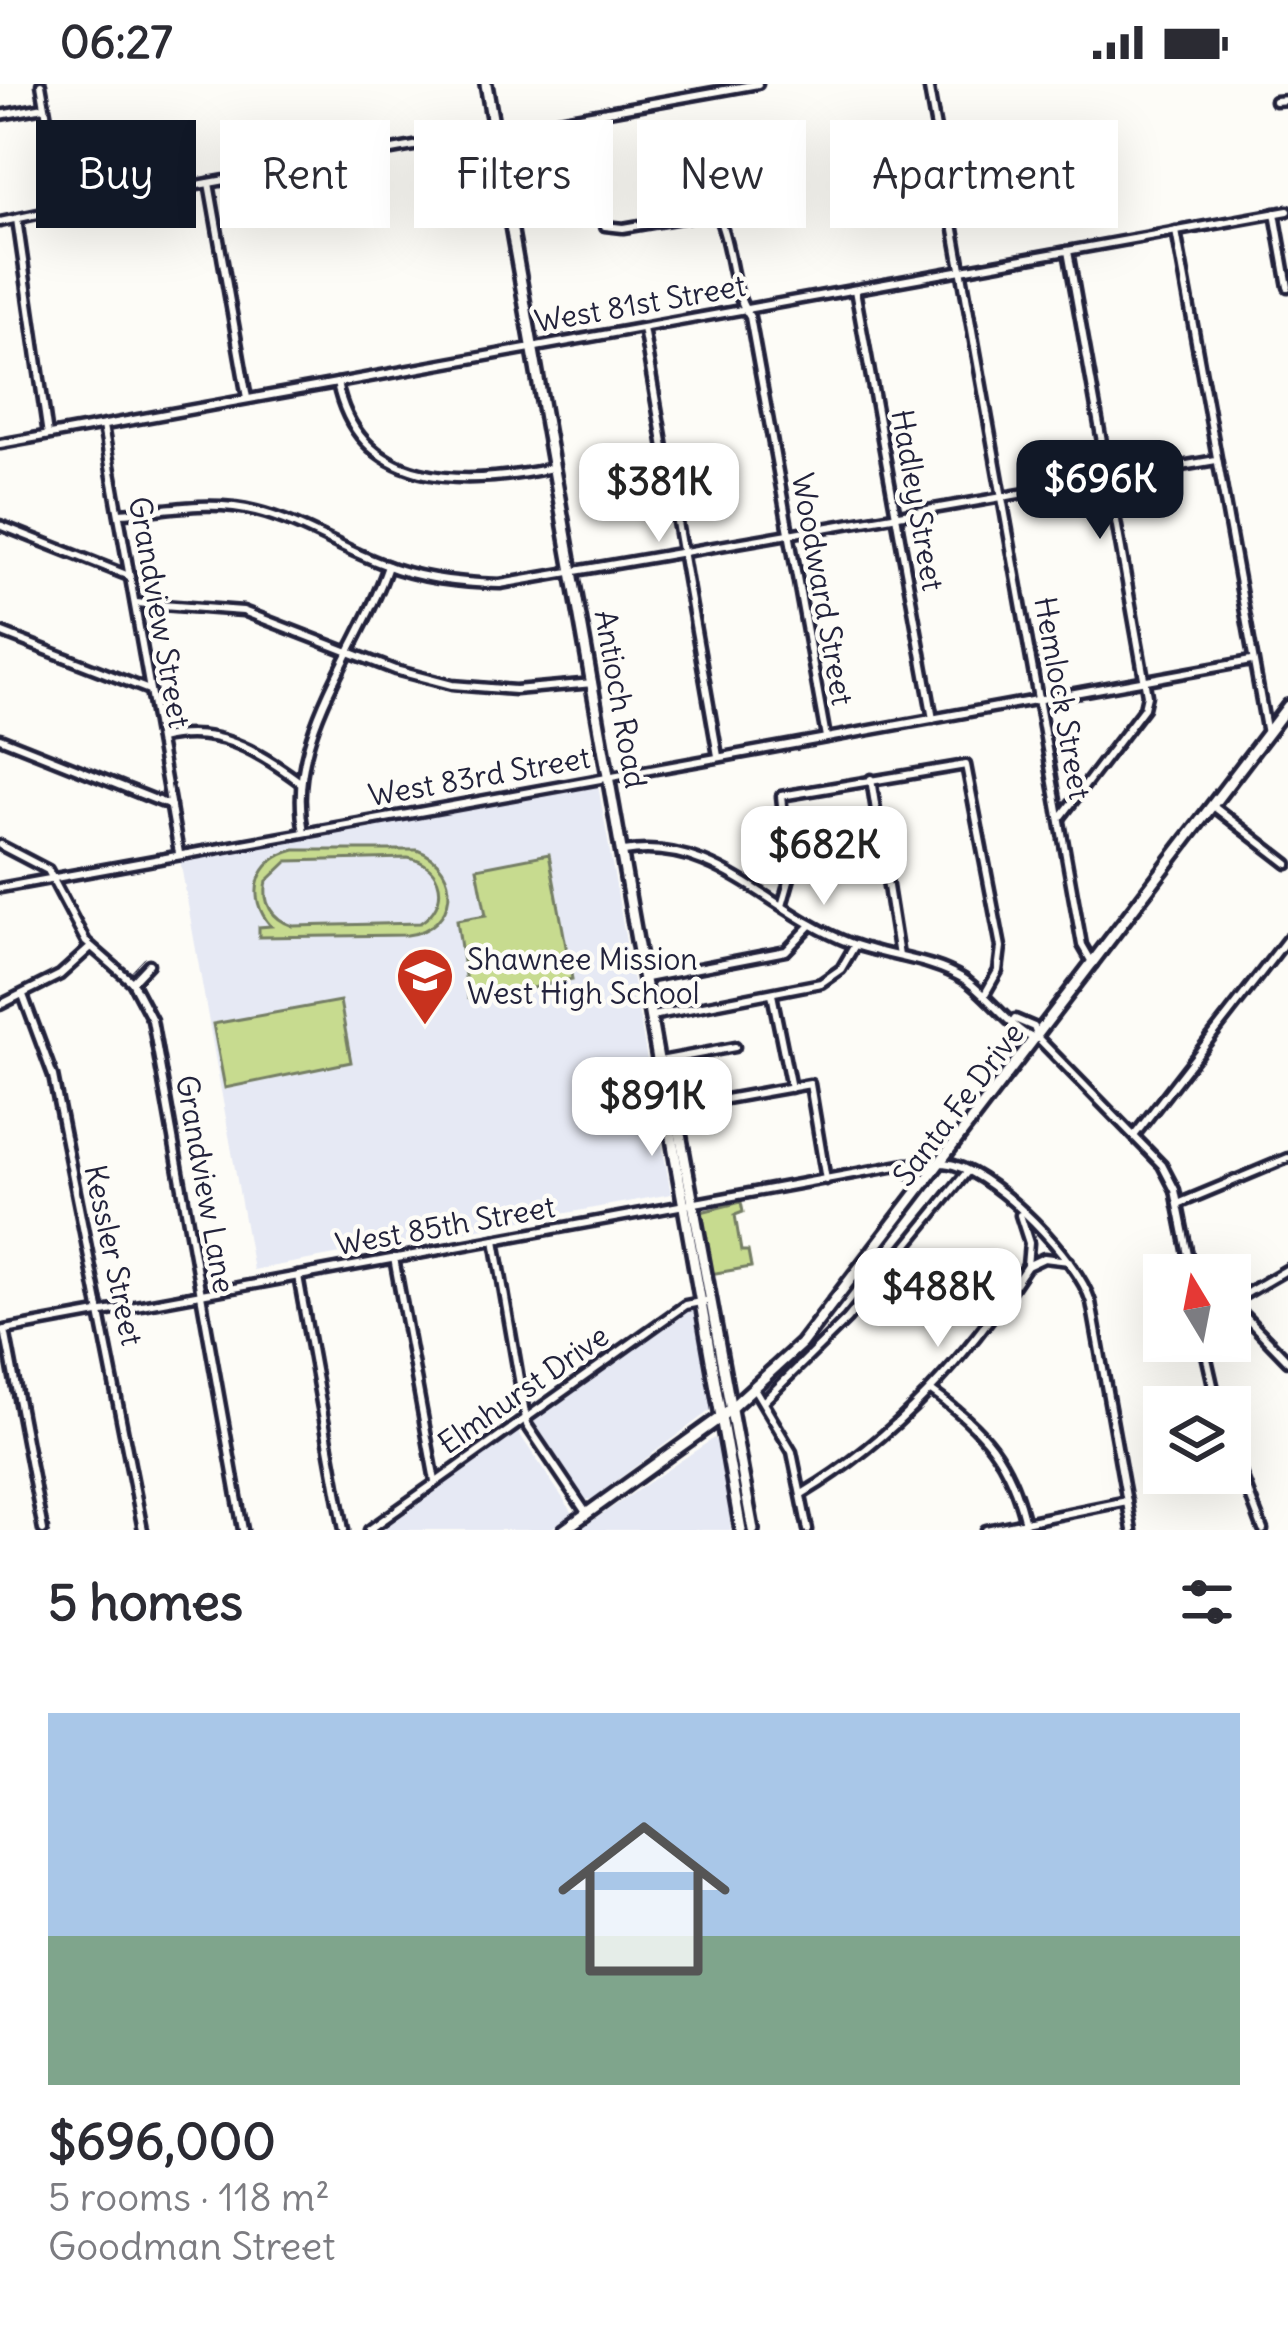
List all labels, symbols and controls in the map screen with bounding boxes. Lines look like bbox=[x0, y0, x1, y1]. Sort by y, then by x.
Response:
text: 06:27 bbox=[60, 14, 172, 70]
chip: Buy bbox=[36, 120, 196, 228]
chip: Rent bbox=[220, 120, 390, 228]
chip: Filters bbox=[414, 120, 613, 228]
chip: New bbox=[637, 120, 806, 228]
chip: Apartment bbox=[830, 120, 1118, 228]
street label: West 81st Street bbox=[532, 266, 748, 340]
street label: Hadley Street bbox=[883, 406, 953, 594]
pin: $696K bbox=[1016, 440, 1184, 542]
pin: $381K bbox=[575, 443, 743, 545]
text: $696K bbox=[1043, 454, 1157, 503]
text: $381K bbox=[606, 457, 712, 506]
street label: Woodward Street bbox=[784, 470, 862, 708]
street label: Grandview Street bbox=[121, 494, 199, 730]
street label: Hemlock Street bbox=[1026, 594, 1100, 802]
street label: Antioch Road bbox=[587, 607, 655, 791]
street label: West 83rd Street bbox=[365, 738, 593, 814]
pin: $682K bbox=[740, 806, 908, 908]
text: $682K bbox=[768, 820, 880, 869]
place label: Shawnee Mission West High School bbox=[467, 940, 699, 1012]
school or university icon: Shawnee Mission West High School bbox=[394, 945, 456, 1027]
street label: Santa Fe Drive bbox=[884, 1015, 1032, 1193]
pin: $891K bbox=[568, 1057, 736, 1159]
text: $891K bbox=[599, 1071, 705, 1120]
street label: Grandview Lane bbox=[168, 1072, 244, 1296]
street label: Kessler Street bbox=[76, 1161, 152, 1349]
street label: West 85th Street bbox=[332, 1187, 558, 1263]
pin: $488K bbox=[854, 1248, 1022, 1350]
north arrow bbox=[1143, 1254, 1251, 1362]
map controls bbox=[1143, 1254, 1251, 1494]
text: $488K bbox=[881, 1262, 995, 1311]
street label: Elmhurst Drive bbox=[430, 1316, 616, 1462]
button: layers bbox=[1143, 1386, 1251, 1494]
icon: filters bbox=[1174, 1569, 1240, 1635]
text: 5 homes bbox=[48, 1570, 243, 1634]
icon: home bbox=[536, 1791, 752, 2007]
text: $696,000 bbox=[48, 2109, 276, 2173]
text: 5 rooms · 118 m² bbox=[48, 2173, 330, 2222]
text: Goodman Street bbox=[48, 2222, 335, 2271]

